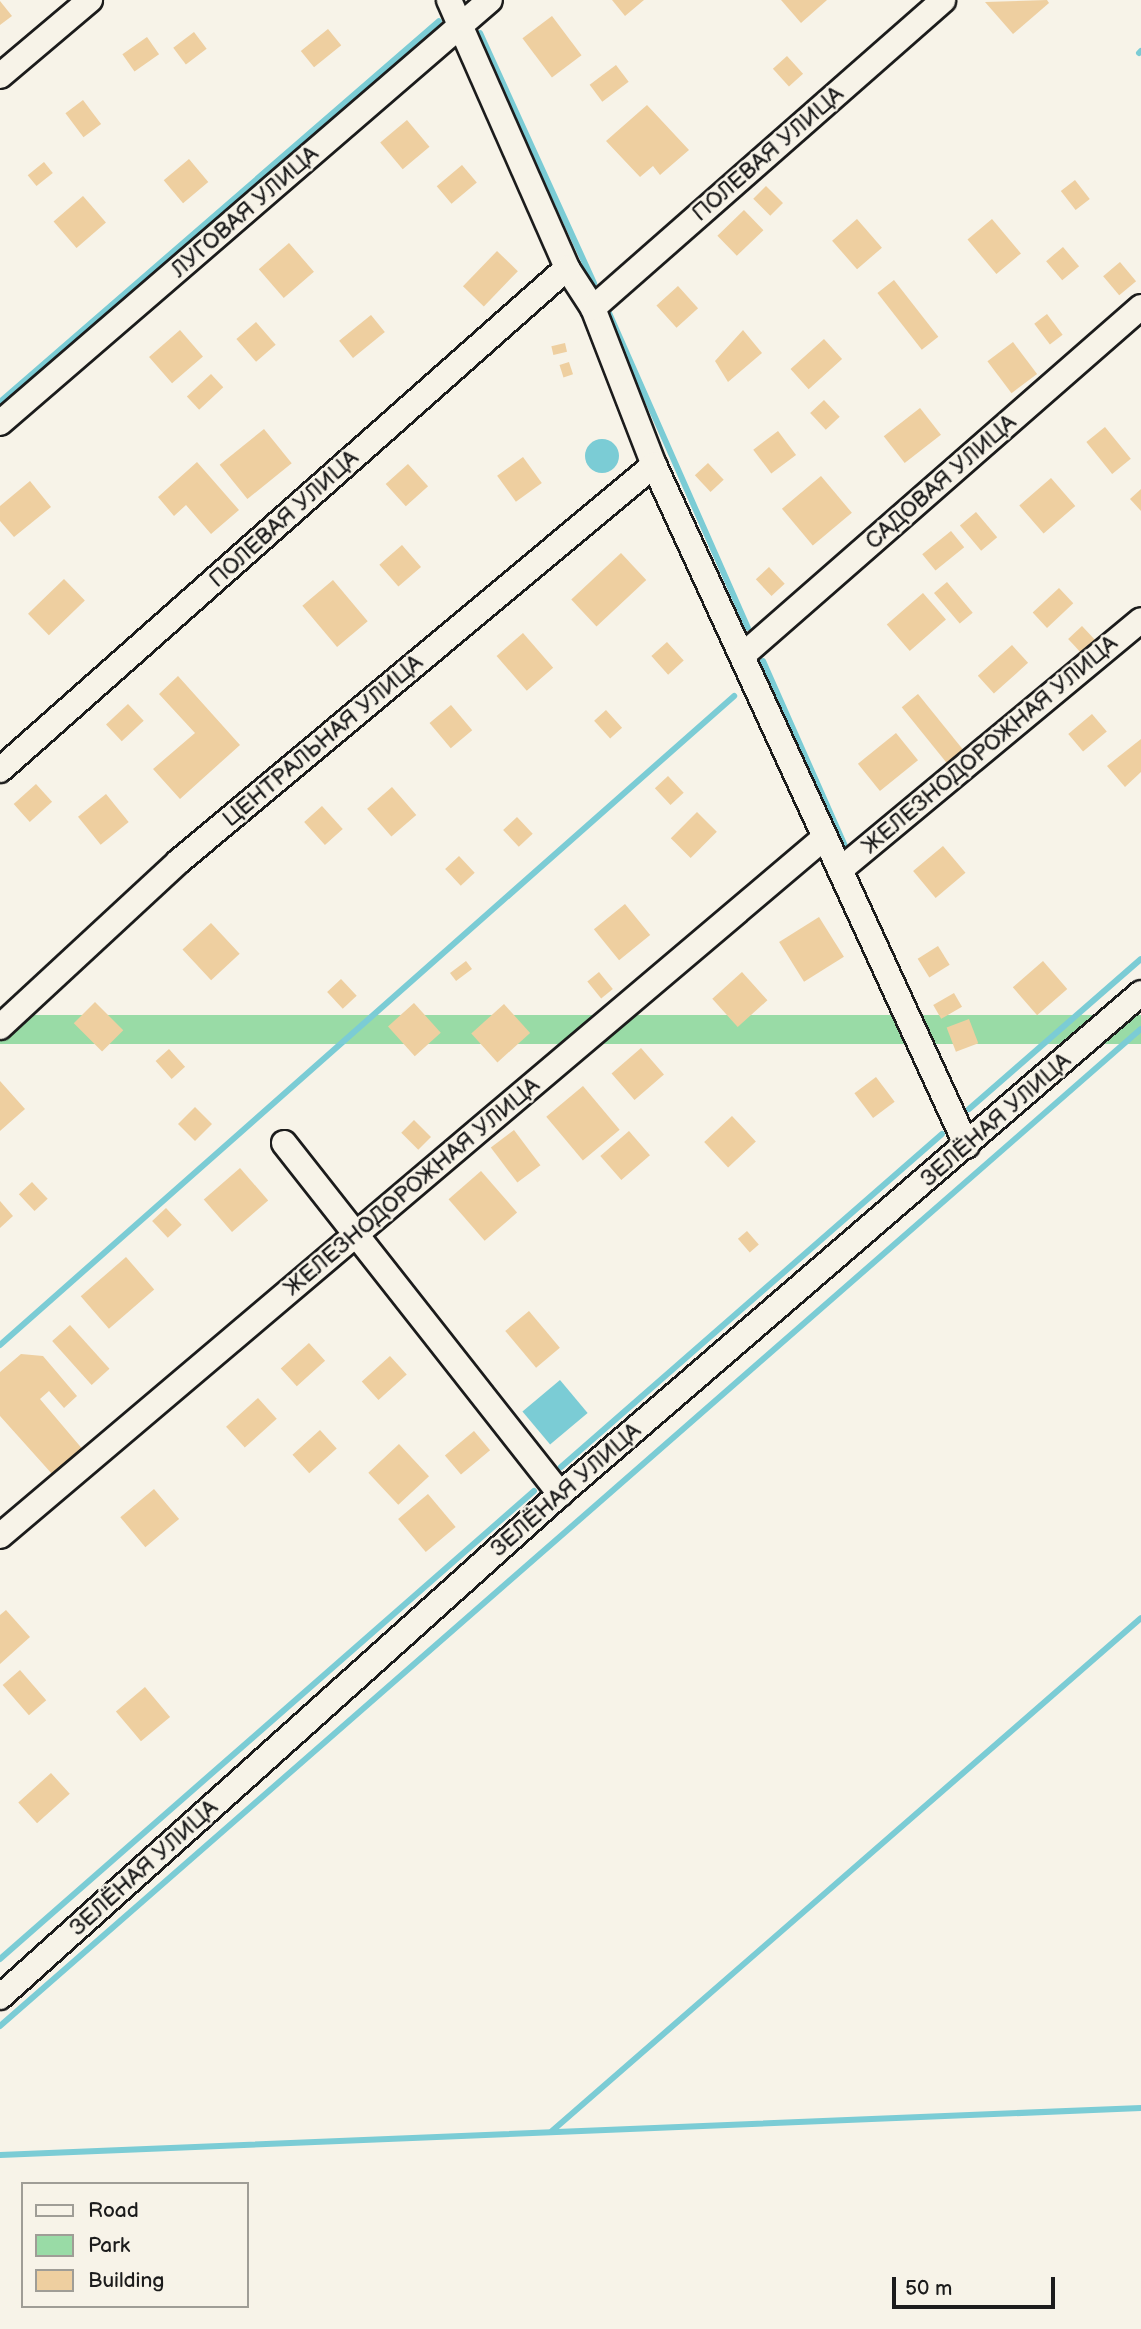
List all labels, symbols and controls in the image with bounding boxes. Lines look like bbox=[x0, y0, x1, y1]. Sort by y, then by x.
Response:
street label: ПОЛЕВАЯ УЛИЦА bbox=[687, 81, 849, 227]
street label: ЛУГОВАЯ УЛИЦА bbox=[165, 140, 325, 284]
street label: САДОВАЯ УЛИЦА bbox=[860, 409, 1022, 555]
street label: ПОЛЕВАЯ УЛИЦА bbox=[203, 445, 365, 593]
street label: ЖЕЛЕЗНОДОРОЖНАЯ УЛИЦА bbox=[857, 630, 1123, 860]
street label: ЦЕНТРАЛЬНАЯ УЛИЦА bbox=[217, 649, 429, 833]
street label: ЗЕЛЁНАЯ УЛИЦА bbox=[915, 1047, 1077, 1193]
street label: ЖЕЛЕЗНОДОРОЖНАЯ УЛИЦА bbox=[279, 1072, 545, 1302]
street label: ЗЕЛЁНАЯ УЛИЦА bbox=[485, 1417, 647, 1563]
street label: ЗЕЛЁНАЯ УЛИЦА bbox=[64, 1794, 224, 1942]
legend bbox=[21, 2182, 248, 2308]
text: Road bbox=[88, 2198, 139, 2223]
text: Park bbox=[88, 2233, 130, 2258]
scale bar bbox=[896, 2262, 1059, 2306]
text: Building bbox=[88, 2268, 164, 2293]
text: 50 m bbox=[905, 2276, 952, 2301]

